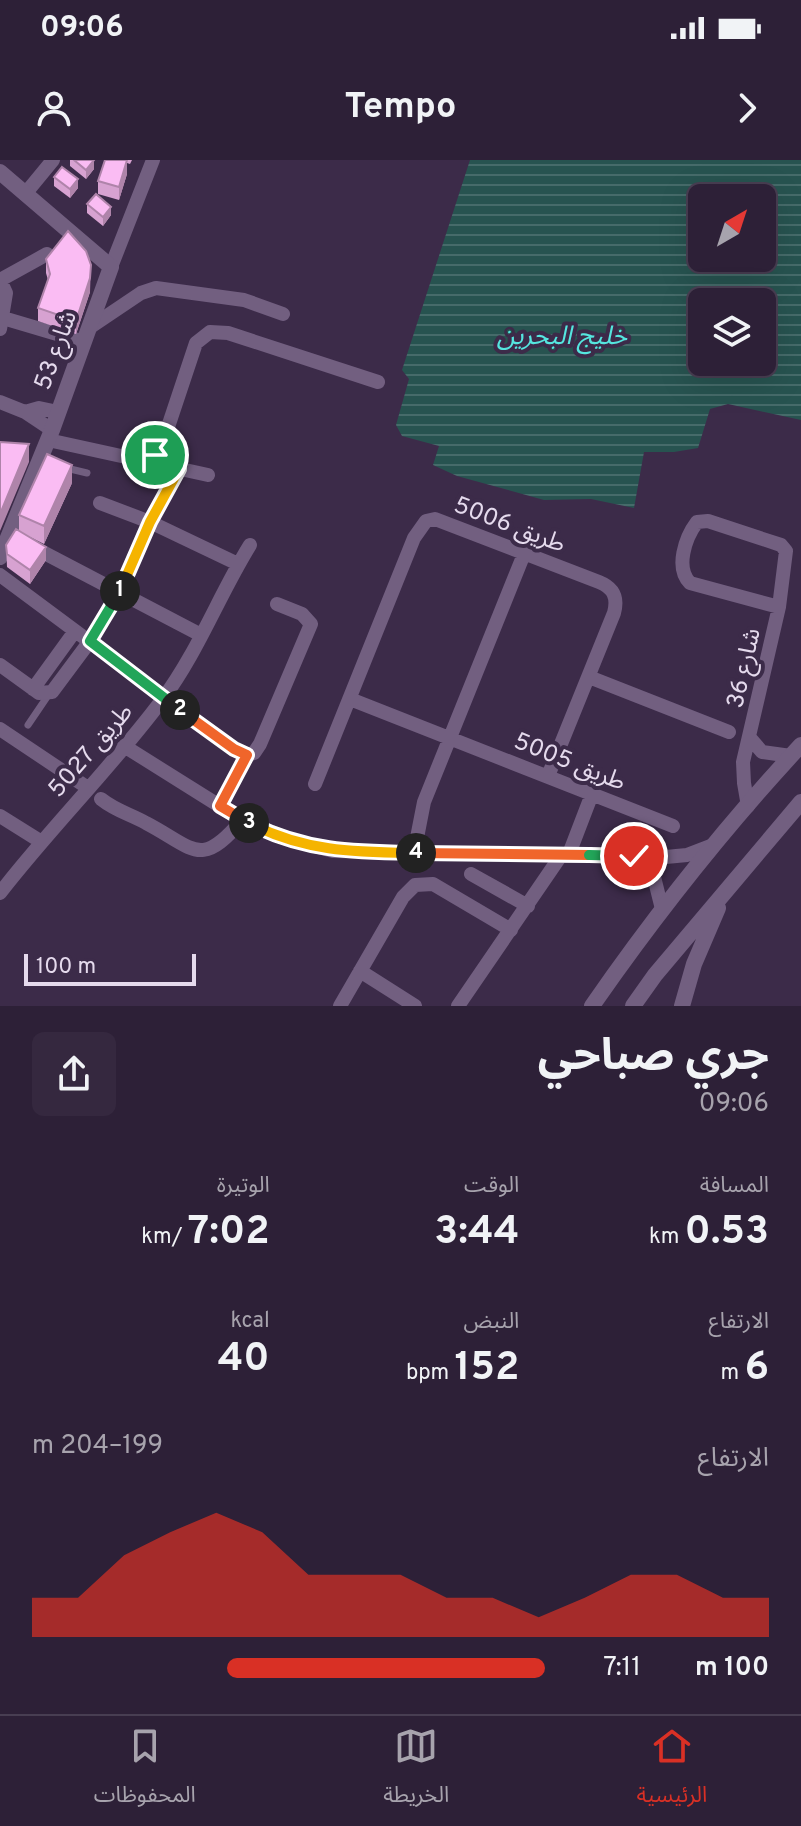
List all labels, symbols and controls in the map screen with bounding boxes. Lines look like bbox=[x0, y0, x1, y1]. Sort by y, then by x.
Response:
text: 09:06 bbox=[40, 10, 124, 47]
text: Tempo bbox=[345, 85, 456, 131]
icon: person bbox=[32, 86, 76, 130]
icon: forward bbox=[725, 86, 769, 130]
north arrow bbox=[688, 184, 776, 272]
map controls bbox=[688, 184, 776, 376]
button: layers bbox=[688, 288, 776, 376]
street label: شارع 53 bbox=[29, 307, 85, 394]
water label: خليج البحرين bbox=[497, 321, 628, 355]
pin bbox=[121, 421, 189, 489]
icon: arrive bbox=[133, 433, 177, 477]
street label: طريق 5006 bbox=[449, 491, 569, 561]
pin: 1 bbox=[100, 571, 140, 611]
text: 1 bbox=[116, 577, 124, 604]
street label: شارع 36 bbox=[721, 626, 769, 711]
pin: 2 bbox=[160, 690, 200, 730]
text: 2 bbox=[173, 696, 187, 723]
street label: طريق 5027 bbox=[43, 698, 140, 804]
street label: طريق 5005 bbox=[509, 727, 629, 799]
pin: 3 bbox=[229, 803, 269, 843]
text: 3 bbox=[242, 809, 256, 836]
pin bbox=[600, 822, 668, 890]
pin: 4 bbox=[396, 833, 436, 873]
icon: check bbox=[612, 834, 656, 878]
text: 4 bbox=[409, 839, 423, 866]
scale bar bbox=[24, 950, 196, 986]
text: 100 m bbox=[36, 954, 96, 981]
text: جري صباحي bbox=[538, 1030, 769, 1086]
button: share bbox=[32, 1032, 116, 1116]
text: 09:06 bbox=[699, 1088, 769, 1121]
text: الوتيرة bbox=[217, 1173, 270, 1200]
text: الوقت bbox=[464, 1173, 519, 1200]
text: المسافة bbox=[700, 1173, 769, 1200]
text: 7:02 bbox=[188, 1208, 270, 1258]
text: 3:44 bbox=[434, 1208, 519, 1258]
text: 0.53 bbox=[685, 1208, 769, 1258]
text: /km bbox=[141, 1224, 188, 1251]
text: km bbox=[649, 1224, 685, 1251]
text: kcal bbox=[231, 1308, 270, 1335]
text: النبض bbox=[464, 1309, 519, 1336]
text: الارتفاع bbox=[709, 1309, 769, 1336]
text: 40 bbox=[218, 1335, 270, 1385]
text: 152 bbox=[454, 1344, 519, 1394]
text: 6 bbox=[744, 1344, 769, 1394]
text: bpm bbox=[406, 1360, 454, 1387]
text: m bbox=[721, 1360, 744, 1387]
text: 199–204 m bbox=[32, 1430, 163, 1463]
text: الارتفاع bbox=[698, 1443, 769, 1476]
text: 7:11 bbox=[603, 1652, 641, 1685]
text: 100 m bbox=[695, 1652, 769, 1685]
tab: المحفوظات bbox=[94, 1724, 196, 1818]
tab: الخريطة bbox=[383, 1724, 449, 1818]
tab: الرئيسية bbox=[637, 1724, 707, 1818]

